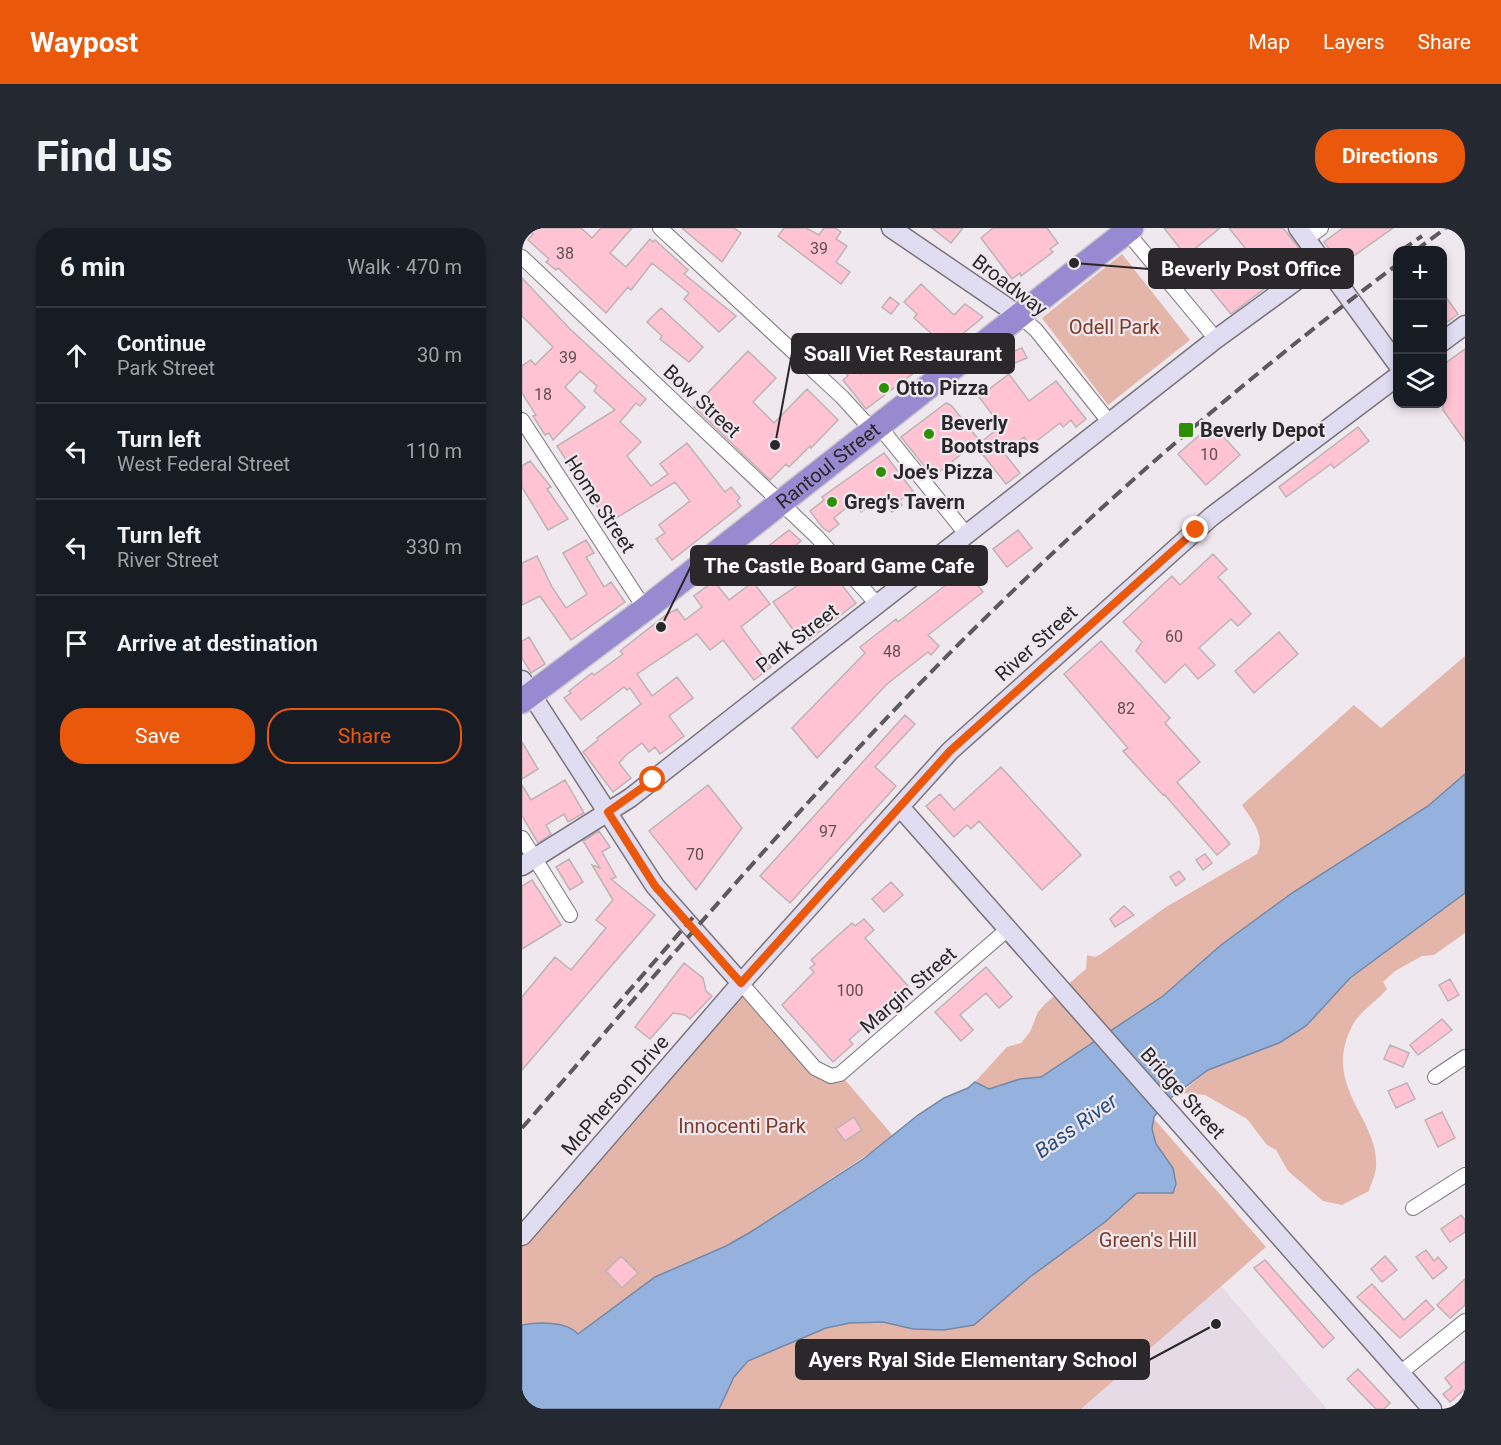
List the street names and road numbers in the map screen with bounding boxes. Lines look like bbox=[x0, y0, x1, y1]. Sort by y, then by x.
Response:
street label: Broadway bbox=[968, 249, 1053, 321]
street label: Bow Street bbox=[658, 359, 746, 443]
street label: Rantoul Street bbox=[771, 417, 885, 514]
street label: Home Street bbox=[560, 451, 640, 557]
street label: Park Street bbox=[751, 598, 843, 678]
street label: River Street bbox=[990, 600, 1082, 686]
street label: Margin Street bbox=[855, 942, 961, 1038]
street label: McPherson Drive bbox=[556, 1030, 674, 1160]
street label: Bridge Street bbox=[1136, 1042, 1230, 1144]

